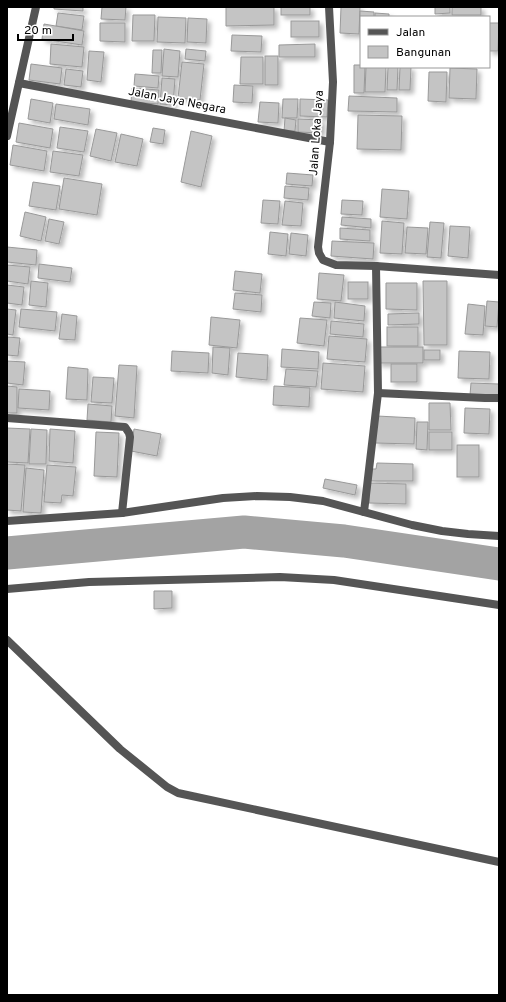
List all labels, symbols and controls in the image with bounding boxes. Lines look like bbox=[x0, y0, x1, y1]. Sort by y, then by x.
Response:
scale bar bbox=[18, 16, 73, 42]
legend bbox=[360, 16, 490, 68]
text: 20 m bbox=[24, 23, 52, 39]
text: Jalan bbox=[396, 25, 425, 41]
text: Bangunan bbox=[396, 45, 451, 61]
street label: Jalan Jaya Negara bbox=[127, 84, 227, 118]
street label: Jalan Loka Jaya bbox=[306, 90, 328, 176]

